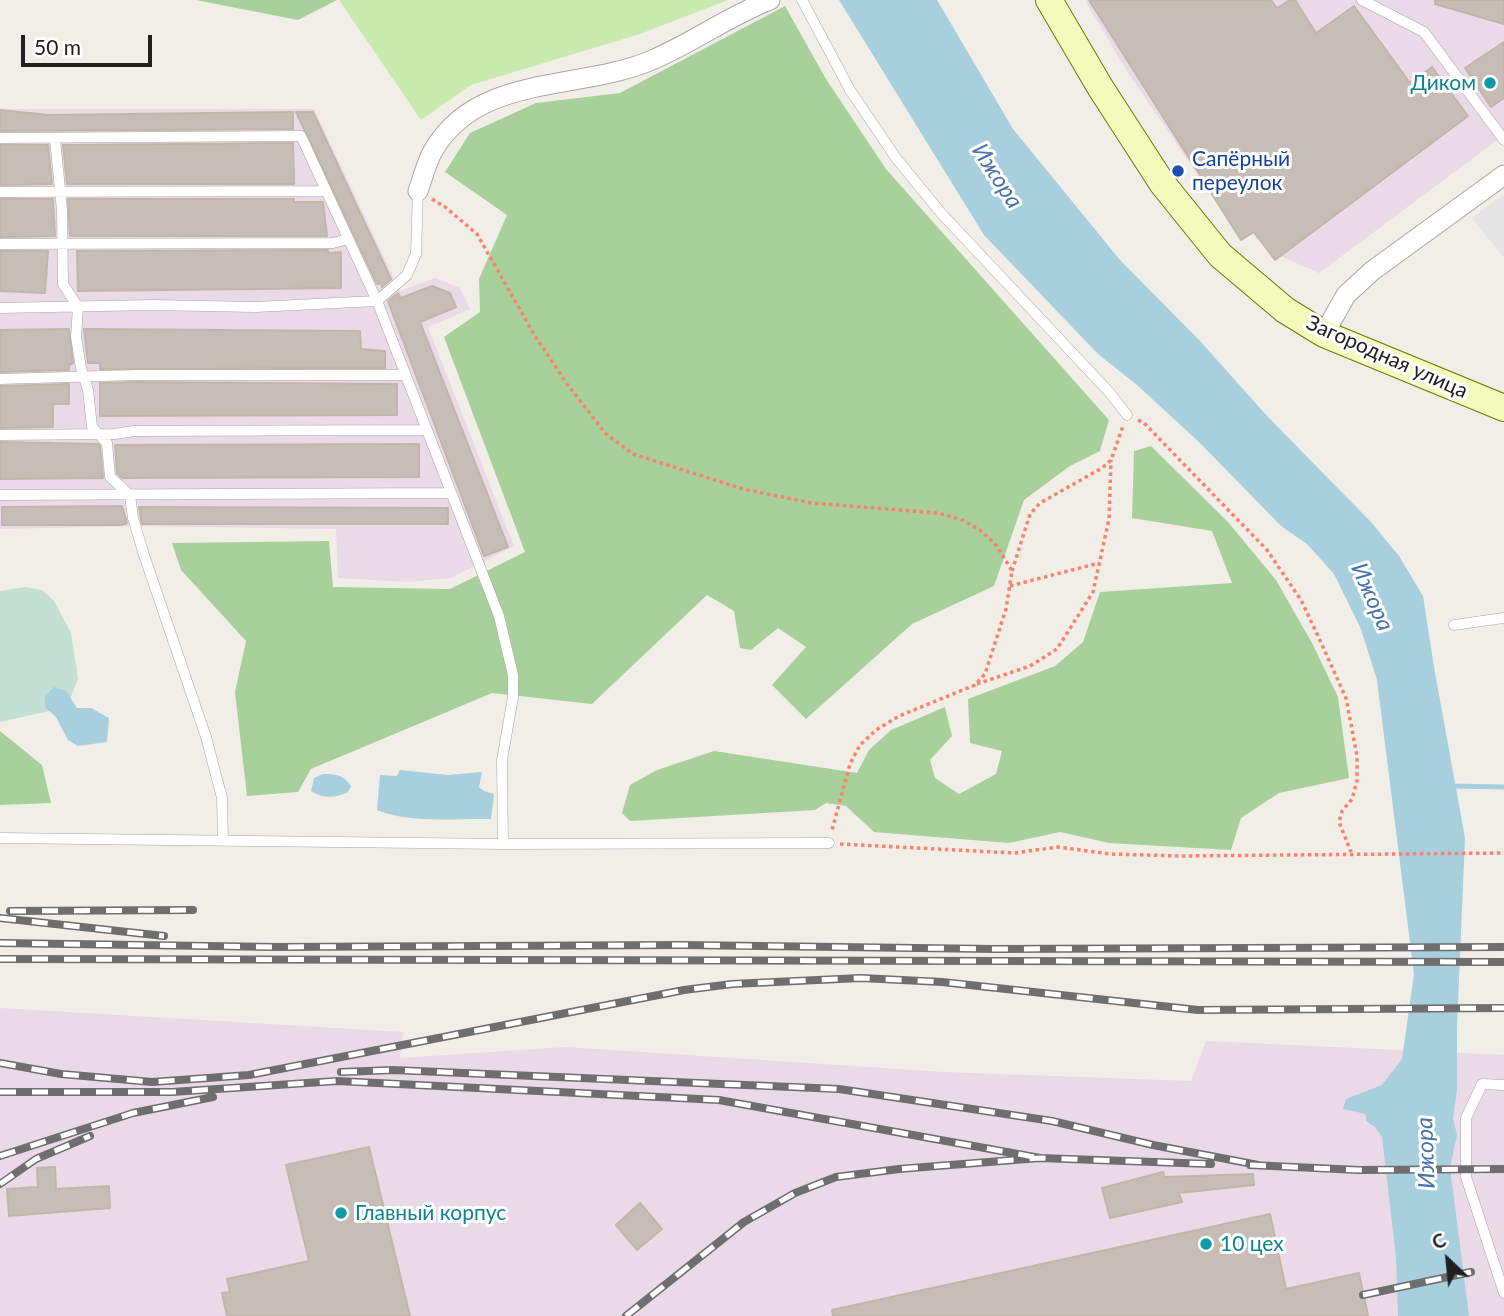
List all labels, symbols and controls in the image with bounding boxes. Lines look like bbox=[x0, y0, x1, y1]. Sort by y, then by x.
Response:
scale bar bbox=[24, 21, 156, 65]
text: 50 m bbox=[34, 34, 81, 59]
place label: Диком bbox=[1410, 70, 1476, 96]
marker: Диком bbox=[1482, 75, 1498, 91]
water label: Ижора bbox=[966, 138, 1028, 214]
place label: Сапёрный переулок bbox=[1192, 146, 1290, 196]
marker: Сапёрный переулок bbox=[1170, 163, 1186, 179]
street label: Загородная улица bbox=[1302, 310, 1472, 404]
water label: Ижора bbox=[1345, 559, 1399, 635]
water label: Ижора bbox=[1411, 1117, 1441, 1189]
place label: Главный корпус bbox=[355, 1200, 506, 1226]
marker: Главный корпус bbox=[333, 1205, 349, 1221]
north arrow bbox=[1413, 1225, 1483, 1295]
text: С bbox=[1428, 1228, 1449, 1254]
place label: 10 цех bbox=[1220, 1231, 1284, 1257]
marker: 10 цех bbox=[1198, 1236, 1214, 1252]

